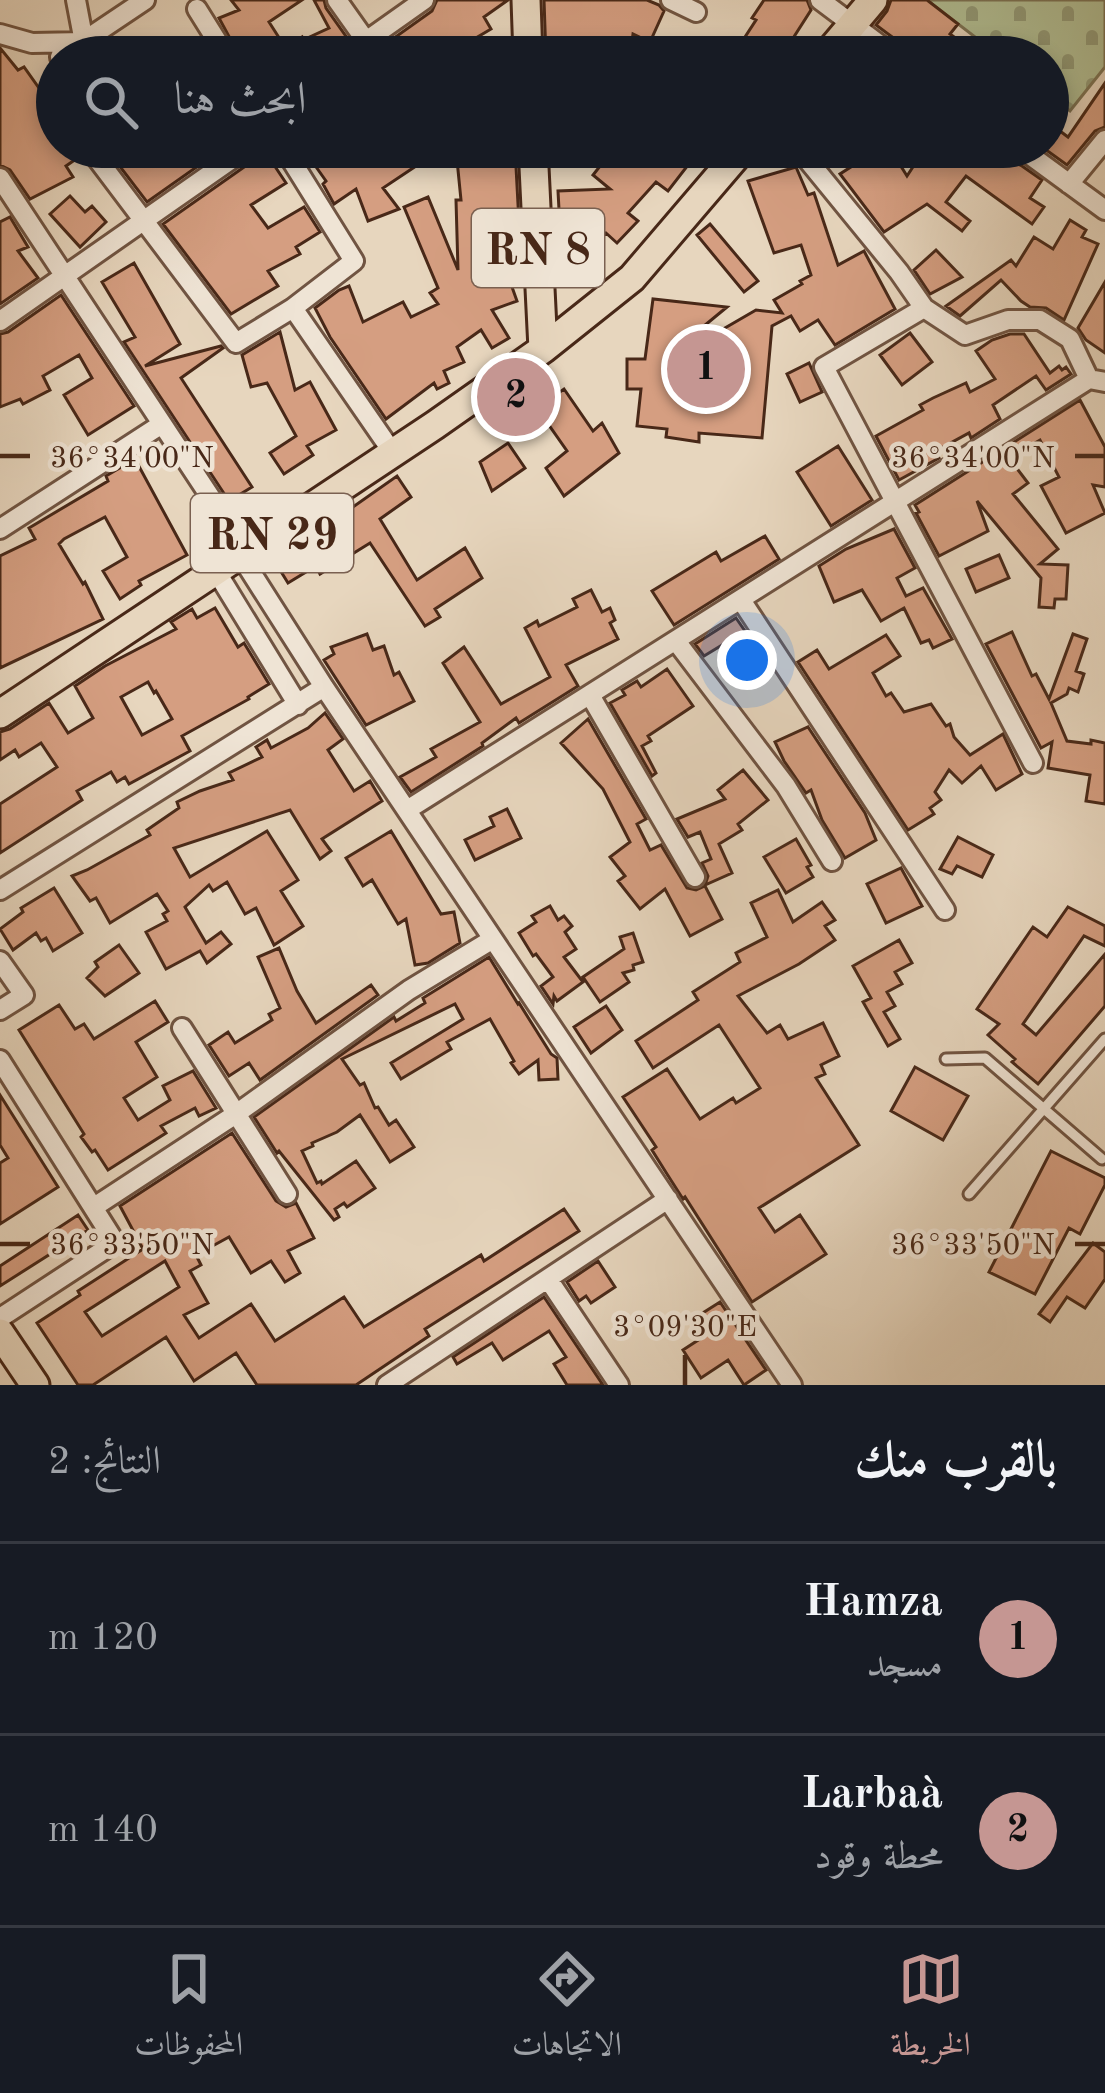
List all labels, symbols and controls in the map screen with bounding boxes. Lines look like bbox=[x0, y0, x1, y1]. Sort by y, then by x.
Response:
search box bbox=[36, 36, 1069, 168]
icon: search bbox=[78, 69, 144, 135]
text: ابحث هنا bbox=[174, 79, 307, 124]
road number: RN 8 bbox=[472, 209, 604, 287]
pin: 1 bbox=[667, 324, 745, 414]
pin: 2 bbox=[477, 352, 555, 442]
text: 36°34'00"N bbox=[50, 444, 214, 474]
text: 36°34'00"N bbox=[891, 444, 1055, 474]
road number: RN 29 bbox=[191, 494, 353, 572]
your location bbox=[717, 630, 777, 690]
text: 36°33'50"N bbox=[50, 1231, 214, 1261]
text: 36°33'50"N bbox=[891, 1231, 1055, 1261]
text: 3°09'30"E bbox=[613, 1313, 757, 1343]
text: بالقرب منك bbox=[854, 1437, 1057, 1488]
text: النتائج: 2 bbox=[48, 1443, 161, 1482]
text: Hamza bbox=[803, 1581, 943, 1626]
text: 120 m bbox=[48, 1619, 158, 1658]
text: 1 bbox=[1007, 1619, 1029, 1658]
text: مسجد bbox=[866, 1646, 943, 1685]
text: Larbaà bbox=[801, 1773, 943, 1818]
text: 140 m bbox=[48, 1811, 158, 1850]
text: 2 bbox=[1007, 1811, 1029, 1850]
text: محطة وقود bbox=[814, 1838, 943, 1877]
tab: المحفوظات bbox=[134, 1946, 243, 2076]
tab: الاتجاهات bbox=[512, 1946, 622, 2076]
tab: الخريطة bbox=[890, 1946, 971, 2076]

